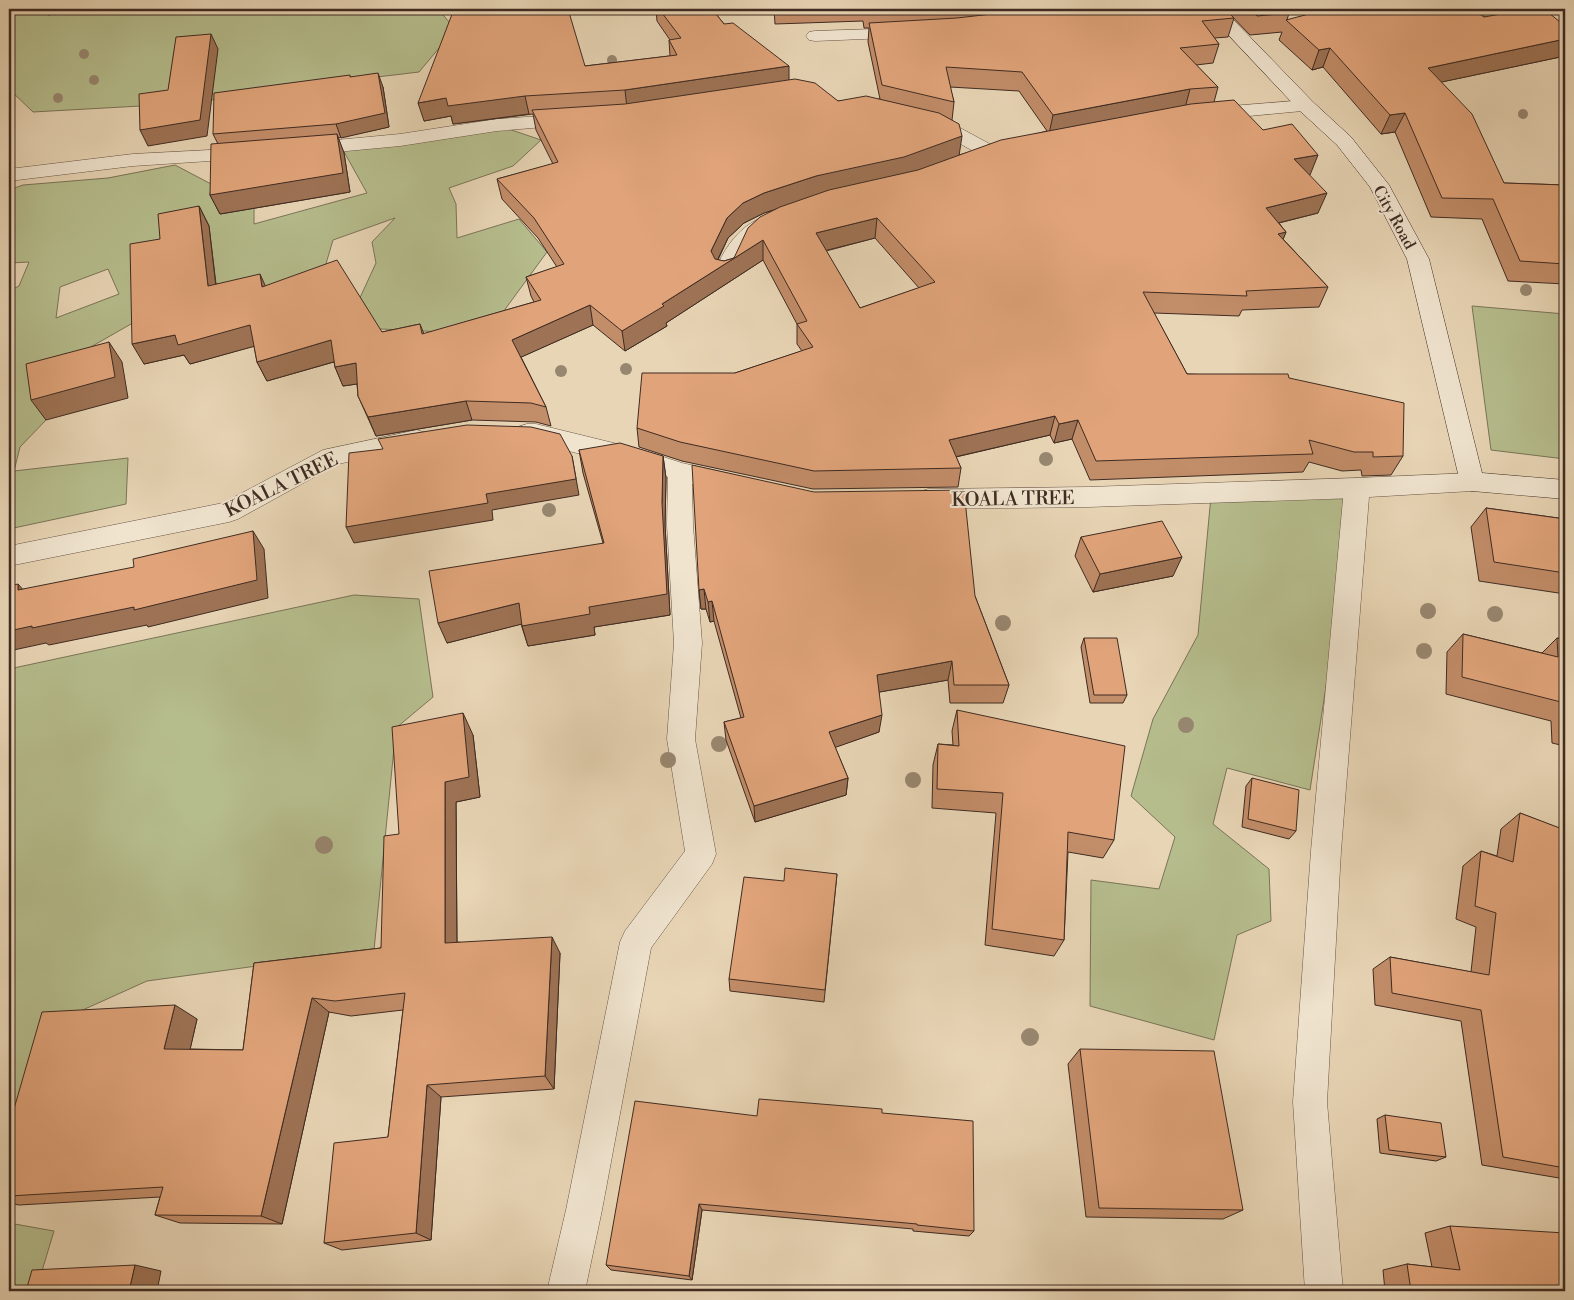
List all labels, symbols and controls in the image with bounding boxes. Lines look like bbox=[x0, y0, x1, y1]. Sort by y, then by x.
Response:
street label: City Road bbox=[1368, 182, 1420, 253]
street label: KOALA TREE bbox=[221, 447, 342, 523]
street label: KOALA TREE bbox=[951, 486, 1075, 512]

